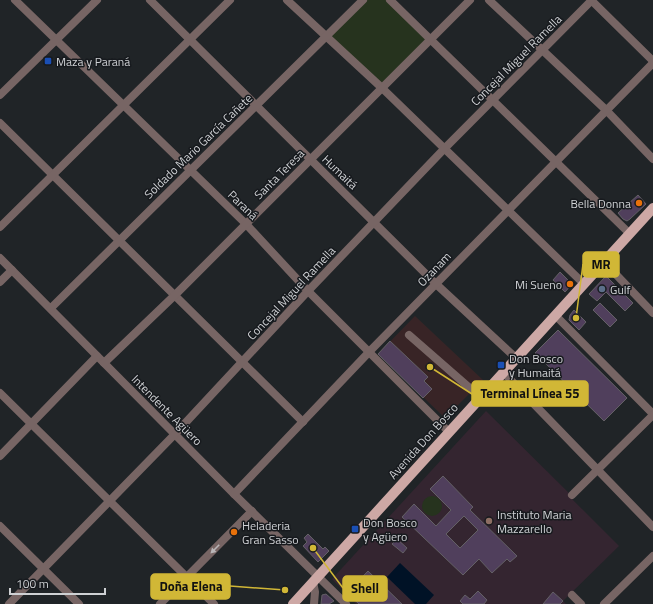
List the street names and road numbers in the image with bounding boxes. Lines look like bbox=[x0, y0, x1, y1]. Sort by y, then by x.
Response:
street label: Concejal Miguel Ramella bbox=[466, 10, 566, 110]
street label: Soldado Mario García Cañete bbox=[139, 89, 257, 203]
street label: Santa Teresa bbox=[249, 144, 309, 204]
street label: Humaitá bbox=[318, 150, 362, 194]
street label: Paraná bbox=[224, 186, 262, 224]
street label: Concejal Miguel Ramella bbox=[242, 242, 340, 344]
street label: Ozanam bbox=[413, 247, 455, 291]
street label: Intendente Agüero bbox=[127, 370, 207, 450]
street label: Avenida Don Bosco bbox=[384, 399, 462, 483]

